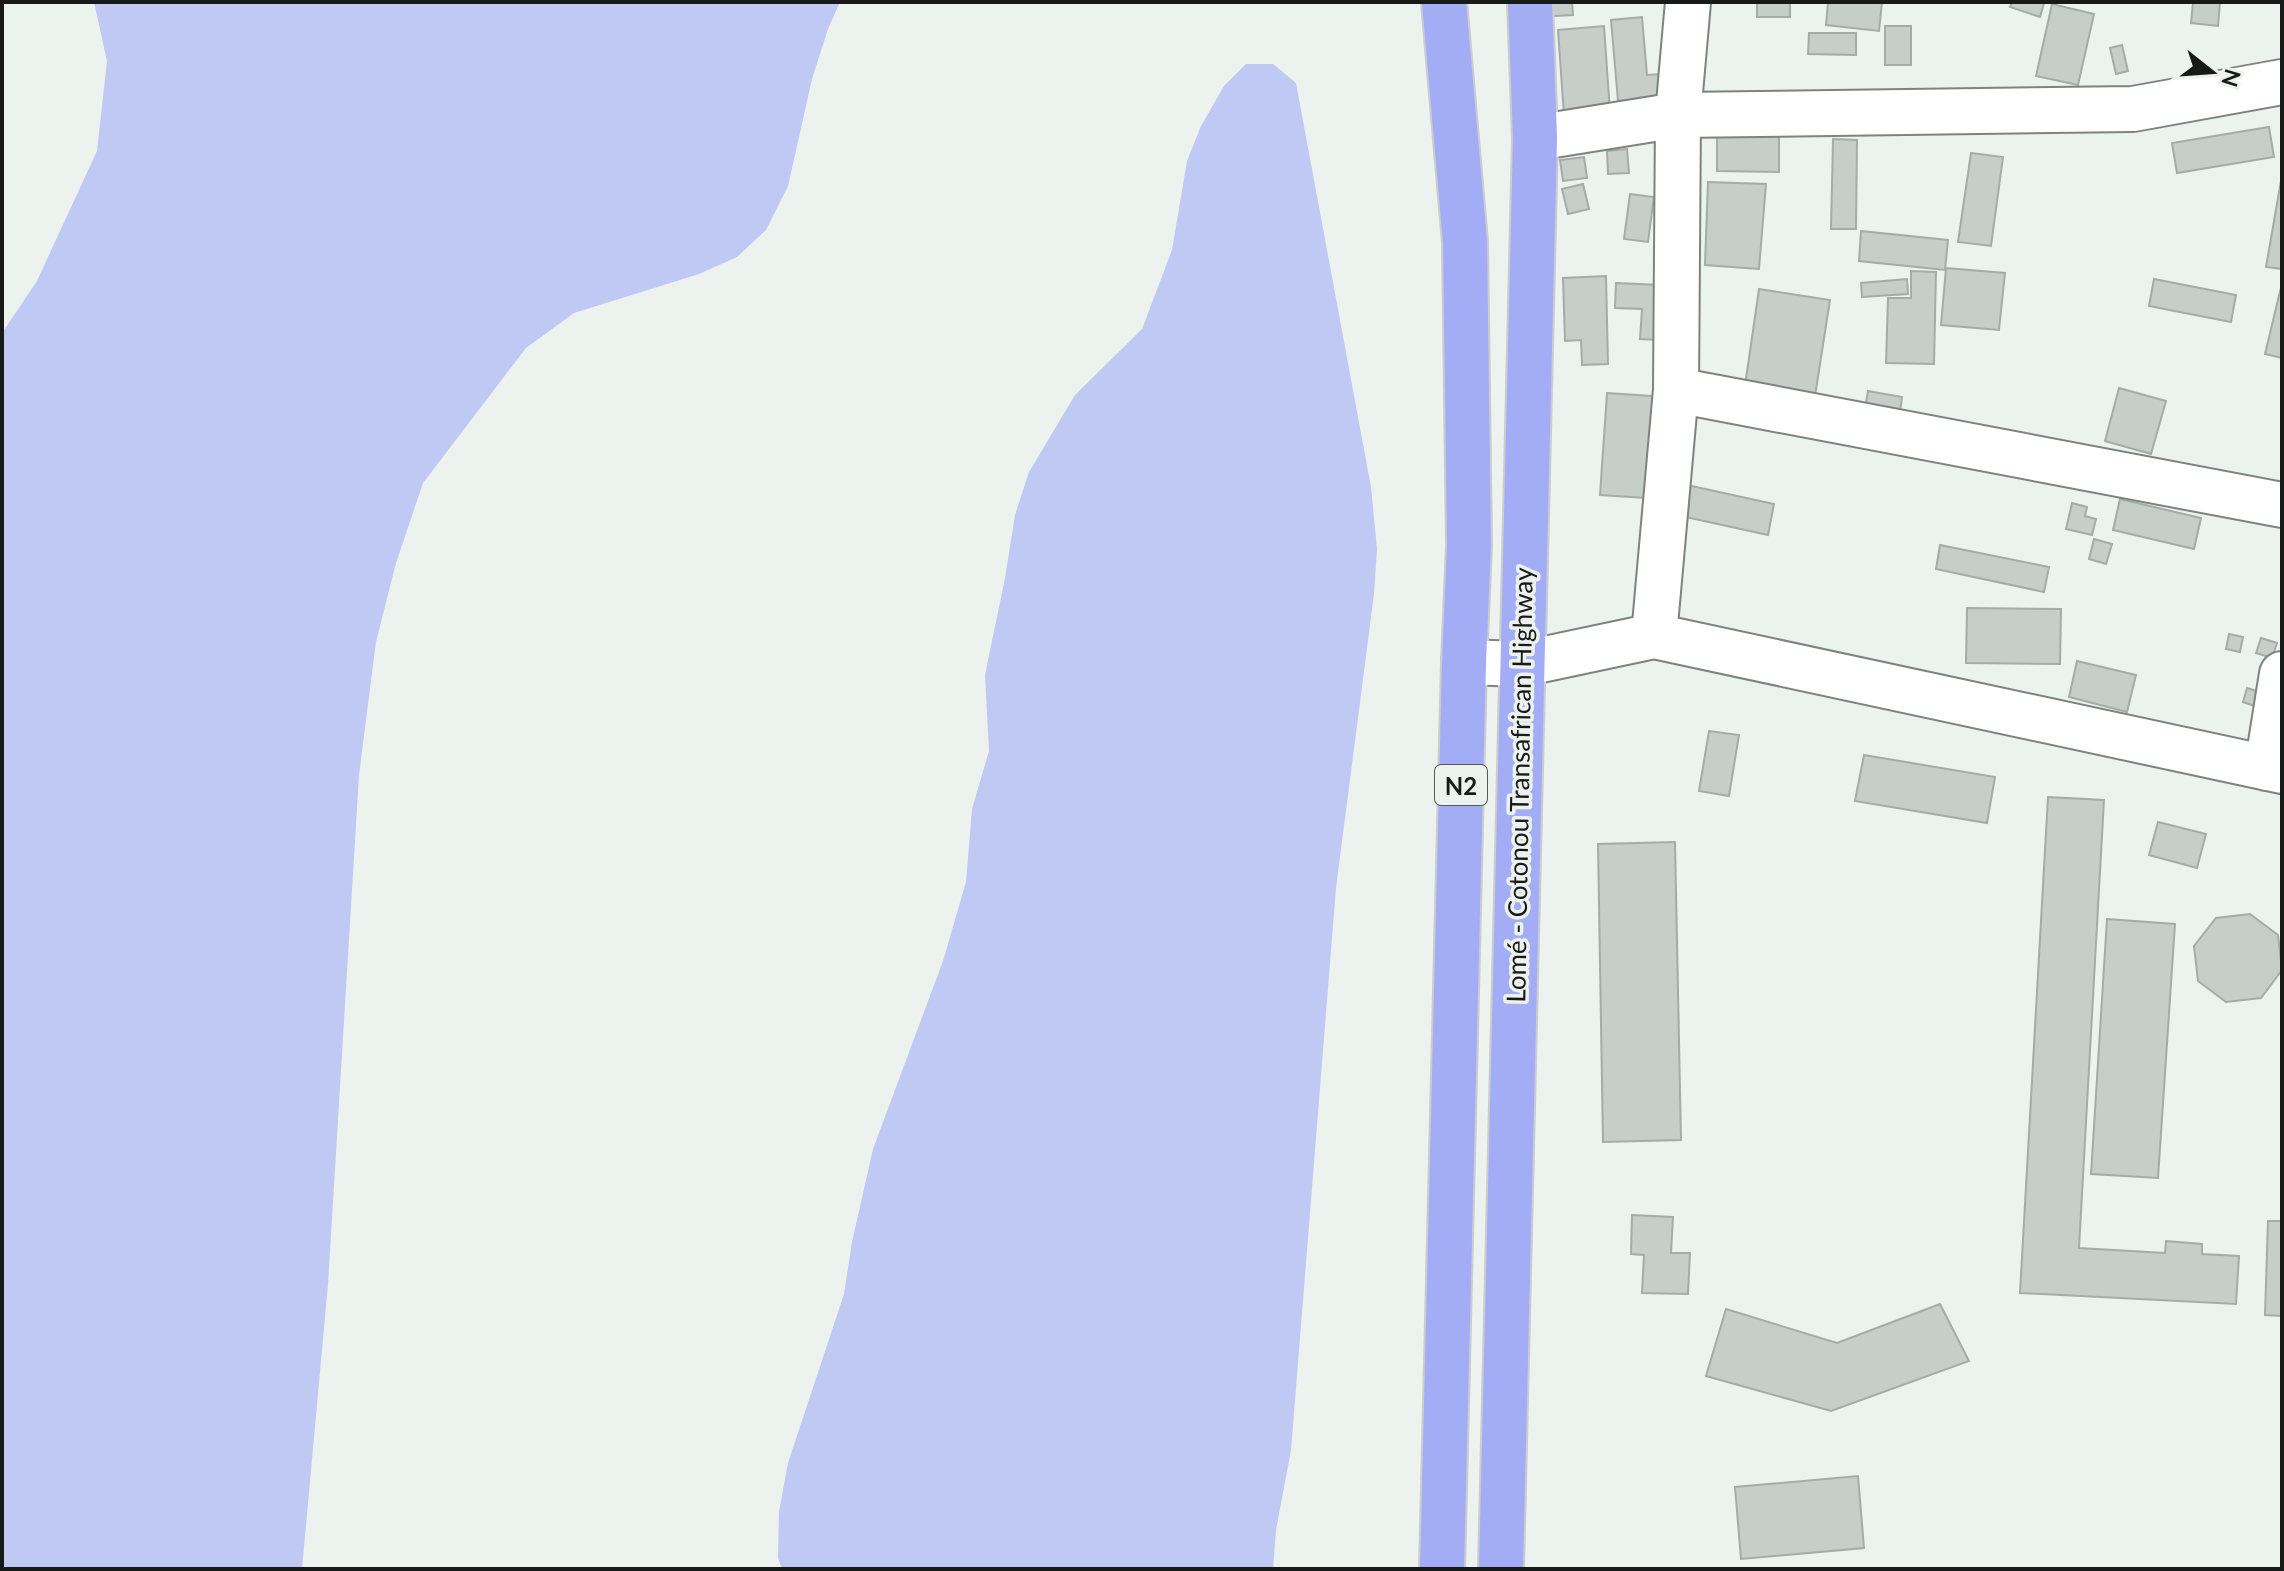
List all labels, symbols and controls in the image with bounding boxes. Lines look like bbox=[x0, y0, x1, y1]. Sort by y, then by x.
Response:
north arrow bbox=[2172, 32, 2252, 112]
text: N bbox=[2216, 66, 2247, 90]
street label: Lomé - Cotonou Transafrican Highway bbox=[1499, 567, 1539, 1003]
road number: N2 bbox=[1435, 765, 1487, 805]

